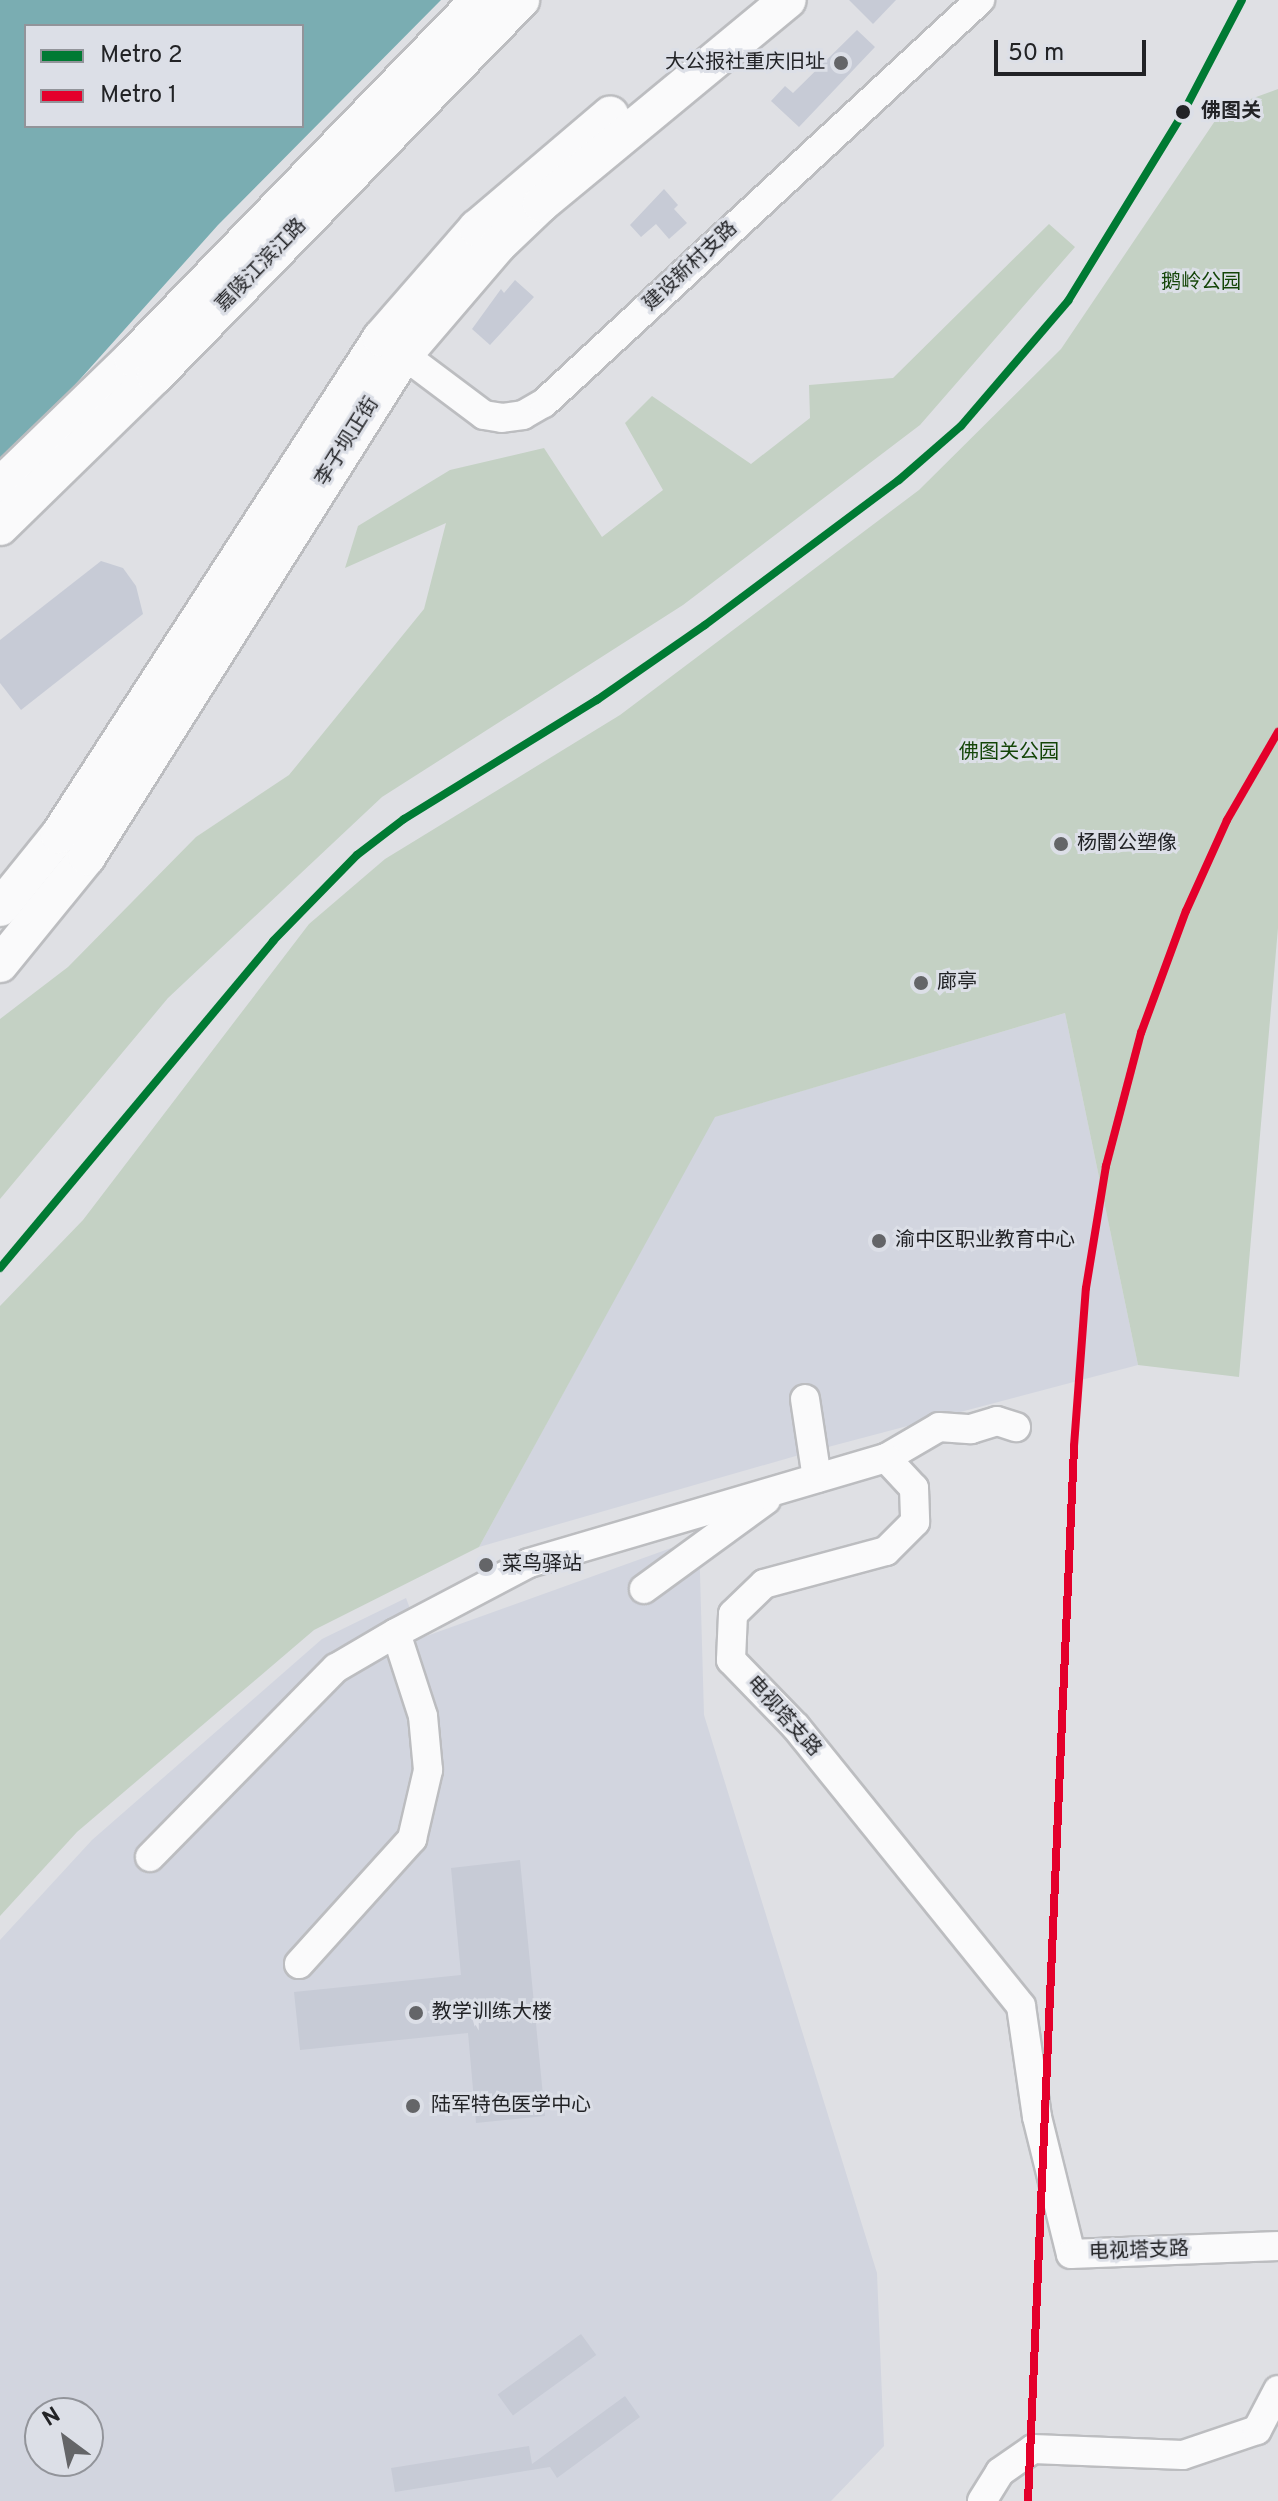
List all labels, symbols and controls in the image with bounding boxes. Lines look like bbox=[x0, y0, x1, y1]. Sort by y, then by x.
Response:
legend bbox=[24, 24, 304, 128]
scale bar bbox=[998, 24, 1150, 74]
text: 50 m bbox=[1008, 39, 1064, 69]
text: Metro 2 bbox=[100, 41, 183, 71]
place label: 大公报社重庆旧址 bbox=[665, 51, 825, 75]
marker: 大公报社重庆旧址 bbox=[832, 54, 850, 72]
text: Metro 1 bbox=[100, 81, 177, 111]
place label: 佛图关 bbox=[1201, 100, 1261, 124]
marker: 佛图关 bbox=[1172, 101, 1194, 123]
street label: 嘉陵江滨江路 bbox=[212, 215, 312, 317]
street label: 建设新村支路 bbox=[639, 217, 743, 317]
park label: 鹅岭公园 bbox=[1161, 271, 1241, 295]
street label: 李子坝正街 bbox=[311, 393, 385, 491]
park label: 佛图关公园 bbox=[959, 741, 1059, 765]
place label: 杨闇公塑像 bbox=[1077, 832, 1177, 856]
marker: 杨闇公塑像 bbox=[1052, 835, 1070, 853]
place label: 廊亭 bbox=[937, 971, 977, 995]
marker: 廊亭 bbox=[912, 974, 930, 992]
place label: 渝中区职业教育中心 bbox=[895, 1229, 1075, 1253]
marker: 渝中区职业教育中心 bbox=[870, 1232, 888, 1250]
place label: 菜鸟驿站 bbox=[502, 1553, 582, 1577]
marker: 菜鸟驿站 bbox=[477, 1556, 495, 1574]
street label: 电视塔支路 bbox=[741, 1672, 825, 1762]
place label: 教学训练大楼 bbox=[432, 2001, 552, 2025]
marker: 教学训练大楼 bbox=[407, 2004, 425, 2022]
place label: 陆军特色医学中心 bbox=[431, 2094, 591, 2118]
marker: 陆军特色医学中心 bbox=[402, 2095, 424, 2117]
street label: 电视塔支路 bbox=[1089, 2238, 1189, 2266]
north arrow bbox=[24, 2397, 104, 2477]
text: N bbox=[38, 2402, 66, 2434]

